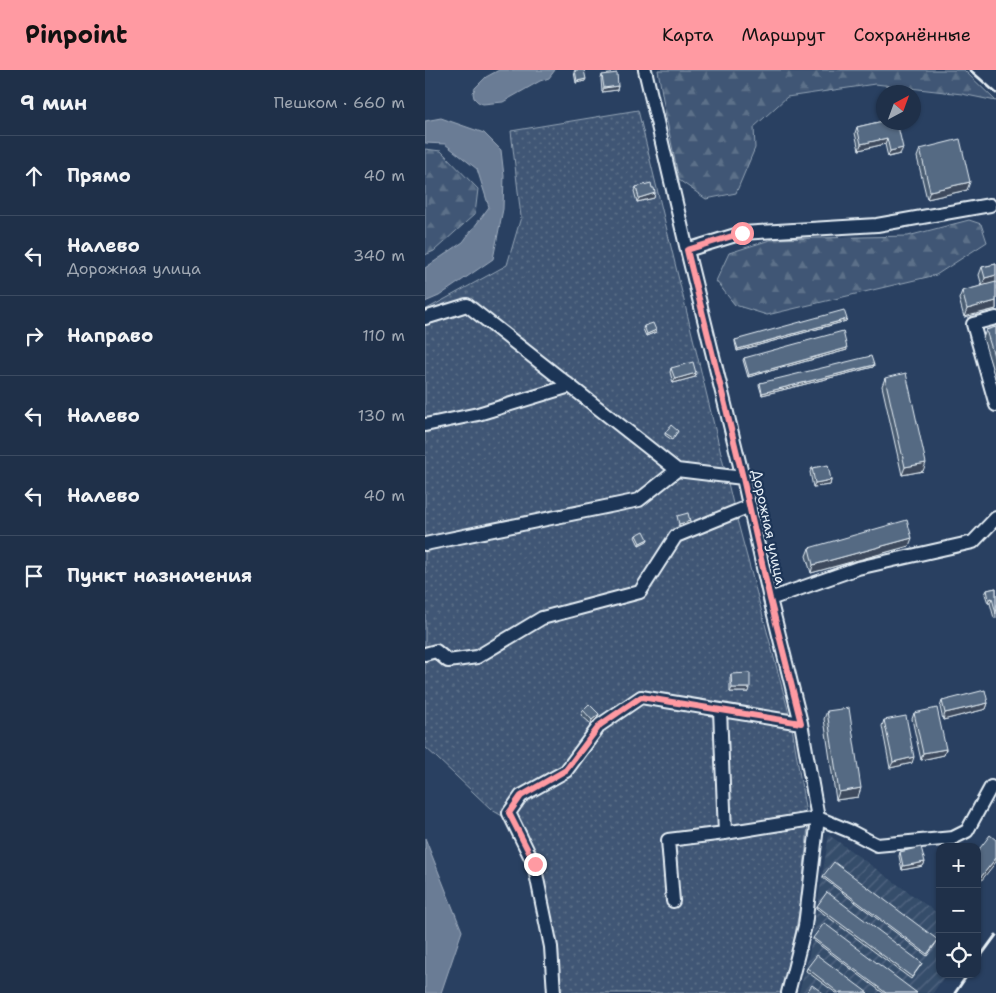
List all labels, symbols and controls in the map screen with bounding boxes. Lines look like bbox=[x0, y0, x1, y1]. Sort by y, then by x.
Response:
text: Pinpoint bbox=[25, 19, 127, 51]
text: Карта bbox=[662, 23, 713, 47]
text: Маршрут bbox=[741, 23, 825, 47]
text: Сохранённые bbox=[853, 23, 971, 47]
north arrow bbox=[876, 85, 921, 130]
text: 9 мин bbox=[20, 89, 87, 117]
text: Пешком · 660 m bbox=[274, 92, 405, 113]
icon: ahead bbox=[20, 162, 48, 190]
text: Прямо bbox=[67, 163, 131, 188]
text: 40 m bbox=[363, 165, 405, 186]
route start bbox=[731, 222, 754, 245]
text: Налево bbox=[67, 233, 140, 258]
icon: left bbox=[20, 242, 48, 270]
text: 340 m bbox=[353, 245, 405, 266]
text: Дорожная улица bbox=[67, 258, 201, 279]
icon: right bbox=[20, 322, 48, 350]
text: Направо bbox=[67, 323, 153, 348]
text: 110 m bbox=[362, 325, 405, 346]
icon: left bbox=[20, 402, 48, 430]
text: Налево bbox=[67, 403, 140, 428]
text: 130 m bbox=[358, 405, 405, 426]
street label: Дорожная улица bbox=[748, 468, 790, 586]
icon: left bbox=[20, 482, 48, 510]
text: Налево bbox=[67, 483, 140, 508]
text: 40 m bbox=[363, 485, 405, 506]
icon: arrive bbox=[20, 562, 48, 590]
text: Пункт назначения bbox=[67, 563, 252, 588]
map controls bbox=[936, 843, 981, 978]
button: + bbox=[936, 843, 981, 888]
route end bbox=[524, 853, 547, 876]
button: − bbox=[936, 888, 981, 933]
button: locate bbox=[936, 933, 981, 978]

